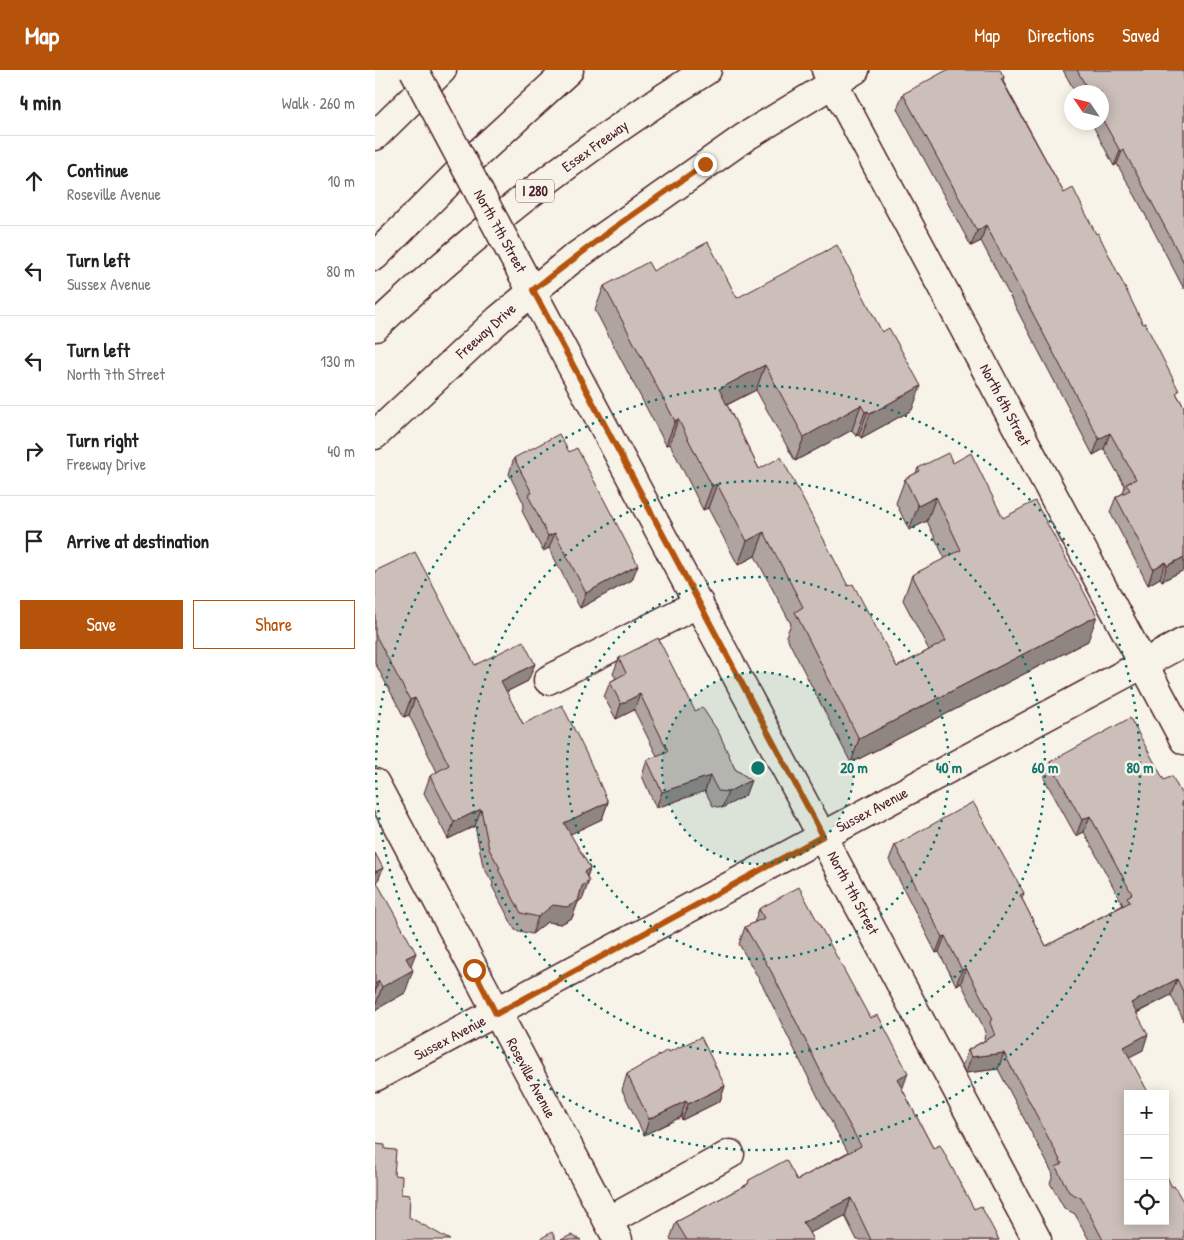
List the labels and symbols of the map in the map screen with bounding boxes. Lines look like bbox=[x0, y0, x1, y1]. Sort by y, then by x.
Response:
north arrow bbox=[1064, 85, 1109, 130]
street label: Essex Freeway bbox=[557, 115, 632, 177]
route end bbox=[694, 153, 717, 176]
road number: I 280 bbox=[516, 180, 554, 202]
street label: North 7th Street bbox=[469, 185, 532, 277]
street label: Freeway Drive bbox=[450, 298, 520, 364]
street label: North 6th Street bbox=[975, 360, 1036, 450]
text: 20 m bbox=[840, 757, 868, 778]
text: 40 m bbox=[936, 757, 962, 778]
text: 60 m bbox=[1032, 757, 1058, 778]
text: 80 m bbox=[1127, 757, 1153, 778]
centre of rings bbox=[749, 759, 767, 777]
street label: Sussex Avenue bbox=[832, 782, 911, 837]
street label: North 7th Street bbox=[823, 847, 885, 939]
route start bbox=[463, 959, 486, 982]
street label: Sussex Avenue bbox=[410, 1010, 489, 1065]
street label: Roseville Avenue bbox=[502, 1034, 561, 1122]

